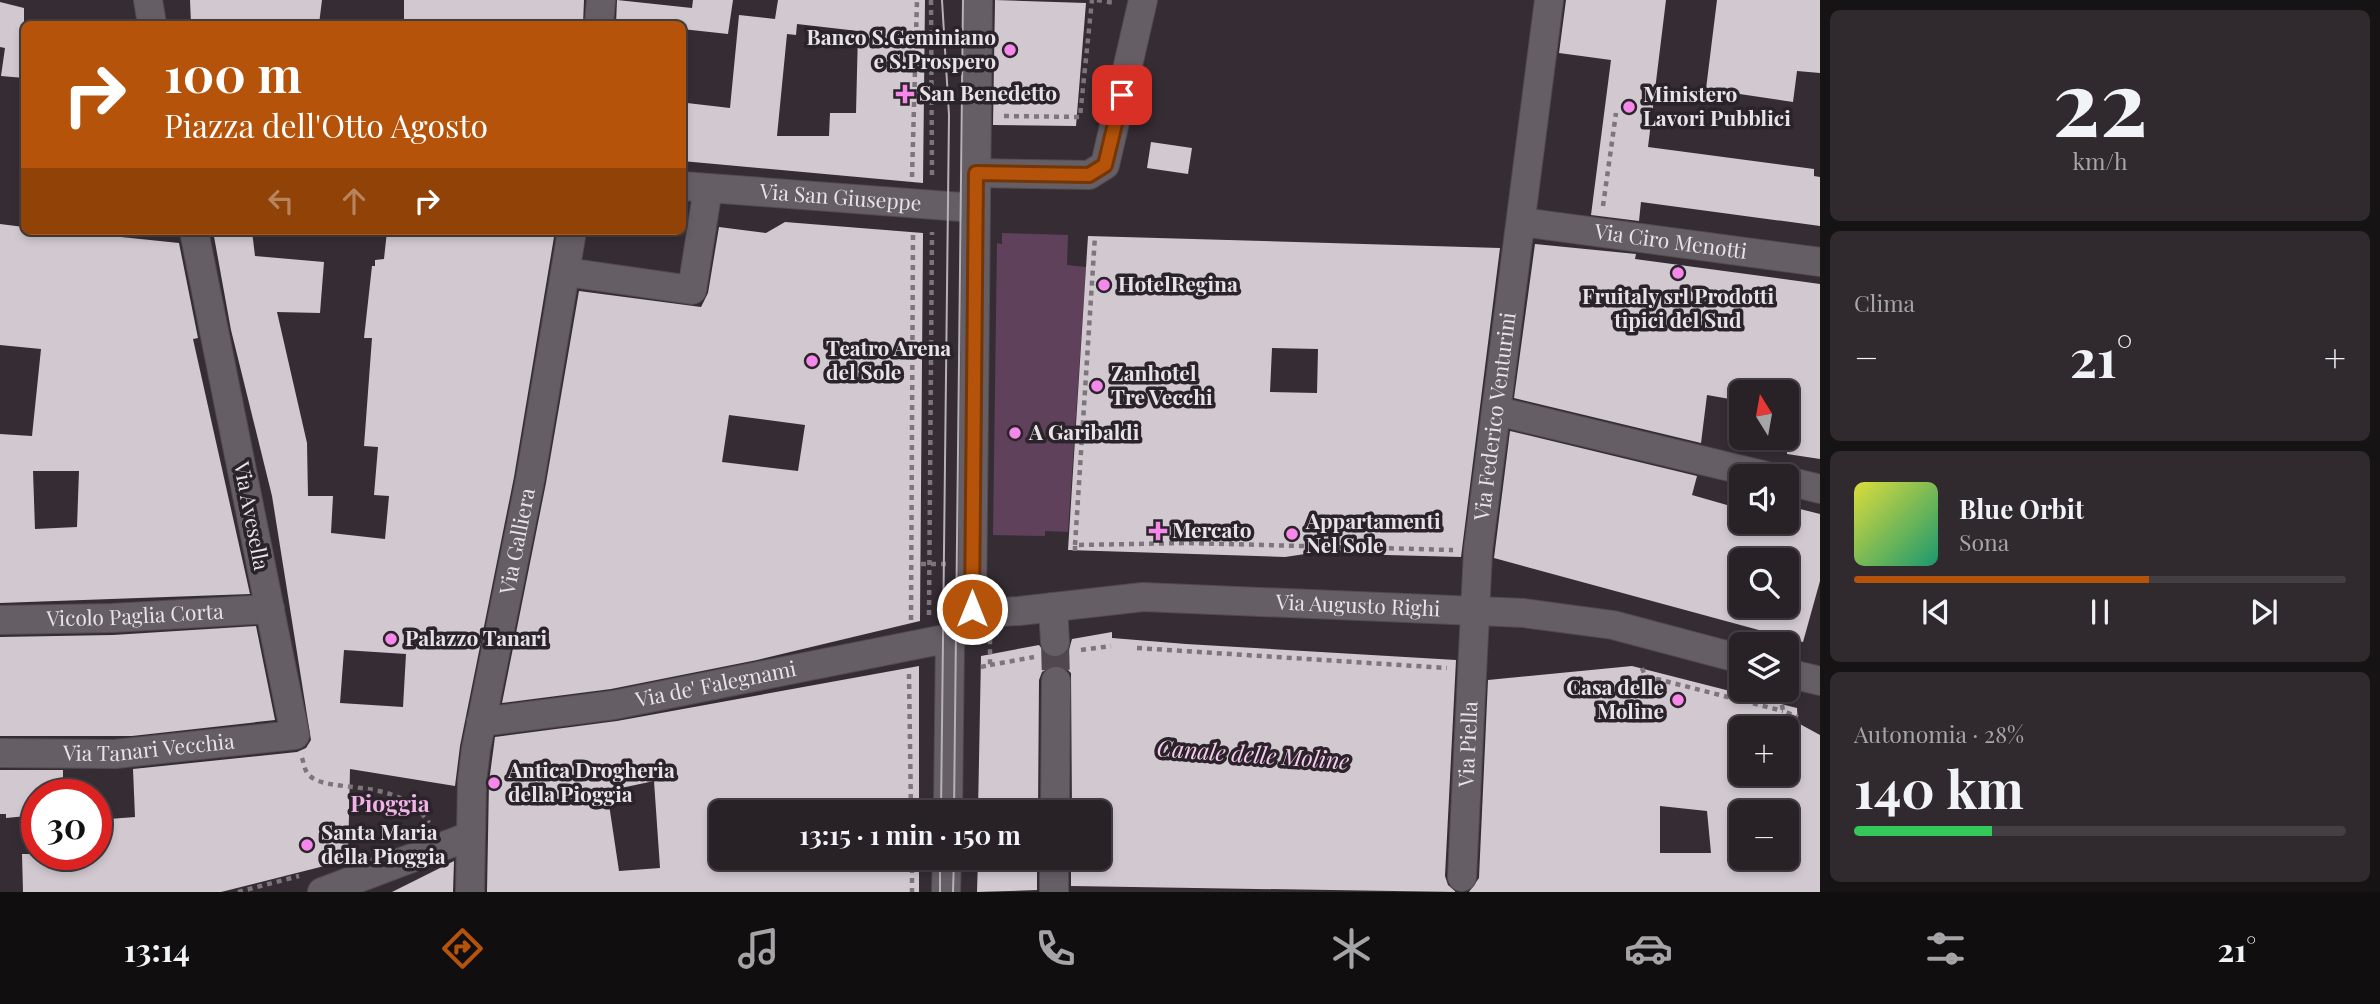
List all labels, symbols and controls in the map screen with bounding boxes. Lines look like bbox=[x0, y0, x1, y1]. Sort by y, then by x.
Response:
place label: Banco S.Geminiano e S.Prospero bbox=[807, 22, 996, 74]
text: 22 bbox=[2052, 39, 2148, 160]
text: 100 m bbox=[164, 40, 302, 105]
marker: Banco S.Geminiano e S.Prospero bbox=[1002, 42, 1018, 58]
icon: right bbox=[49, 49, 140, 140]
pin bbox=[1092, 65, 1152, 125]
icon: arrive bbox=[1103, 76, 1141, 114]
place label: San Benedetto bbox=[919, 78, 1057, 106]
place label: Ministero Lavori Pubblici bbox=[1643, 79, 1791, 131]
marker: San Benedetto bbox=[897, 86, 913, 102]
marker: Ministero Lavori Pubblici bbox=[1621, 99, 1637, 115]
text: Piazza dell'Otto Agosto bbox=[164, 103, 488, 146]
text: km/h bbox=[2072, 145, 2128, 176]
street label: Via San Giuseppe bbox=[758, 176, 923, 216]
icon: left bbox=[262, 182, 300, 220]
icon: ahead bbox=[335, 182, 373, 220]
icon: right bbox=[408, 182, 446, 220]
street label: Via Ciro Menotti bbox=[1592, 216, 1749, 264]
marker: Fruitaly srl Prodotti tipici del Sud bbox=[1670, 265, 1686, 281]
place label: HotelRegina bbox=[1118, 269, 1238, 297]
marker: HotelRegina bbox=[1096, 277, 1112, 293]
place label: Fruitaly srl Prodotti tipici del Sud bbox=[1582, 281, 1774, 333]
text: Clima bbox=[1854, 287, 1915, 318]
street label: Via Federico Venturini bbox=[1466, 310, 1521, 523]
text: 21° bbox=[2070, 322, 2133, 391]
text: − bbox=[1854, 331, 1879, 382]
text: + bbox=[2324, 331, 2346, 382]
place label: Teatro Arena del Sole bbox=[826, 333, 951, 385]
marker: Teatro Arena del Sole bbox=[804, 353, 820, 369]
place label: Zanhotel Tre Vecchi bbox=[1111, 358, 1213, 410]
marker: Zanhotel Tre Vecchi bbox=[1089, 378, 1105, 394]
north arrow bbox=[1729, 380, 1799, 450]
map controls bbox=[1729, 380, 1799, 870]
place label: A Garibaldi bbox=[1028, 417, 1140, 445]
marker: A Garibaldi bbox=[1007, 425, 1023, 441]
street label: Via Avesella bbox=[229, 458, 277, 573]
button: sound bbox=[1729, 464, 1799, 534]
street label: Via Galliera bbox=[491, 485, 540, 598]
text: Blue Orbit bbox=[1959, 491, 2084, 526]
place label: Appartamenti Nel Sole bbox=[1305, 506, 1441, 558]
place label: Mercato bbox=[1172, 515, 1252, 543]
marker: Mercato bbox=[1150, 523, 1166, 539]
marker: Appartamenti Nel Sole bbox=[1284, 526, 1300, 542]
text: Sona bbox=[1959, 526, 2009, 557]
button: search bbox=[1729, 548, 1799, 618]
position arrow bbox=[935, 572, 1009, 646]
street label: Via Augusto Righi bbox=[1274, 587, 1441, 621]
icon: previous bbox=[1917, 593, 1955, 631]
icon: pause bbox=[2081, 593, 2119, 631]
icon: next bbox=[2245, 593, 2283, 631]
street label: Vicolo Paglia Corta bbox=[45, 596, 225, 631]
place label: Palazzo Tanari bbox=[405, 623, 548, 651]
marker: Palazzo Tanari bbox=[383, 631, 399, 647]
button: layers bbox=[1729, 632, 1799, 702]
street label: Via de' Falegnami bbox=[632, 653, 798, 713]
place label: Casa delle Moline bbox=[1566, 672, 1664, 724]
marker: Casa delle Moline bbox=[1670, 692, 1686, 708]
street label: Via Piella bbox=[1450, 700, 1483, 789]
button: + bbox=[1729, 716, 1799, 786]
text: Autonomia · 28% bbox=[1854, 718, 2024, 749]
street label: Via Tanari Vecchia bbox=[62, 725, 236, 766]
water label: Canale delle Moline bbox=[1156, 731, 1350, 776]
text: 140 km bbox=[1854, 753, 2024, 822]
place label: Antica Drogheria della Pioggia bbox=[507, 755, 675, 807]
marker: Antica Drogheria della Pioggia bbox=[486, 775, 502, 791]
speed limit sign: 30 bbox=[21, 779, 112, 870]
district label: Pioggia bbox=[350, 787, 430, 818]
button: − bbox=[1729, 800, 1799, 870]
place label: Santa Maria della Pioggia bbox=[321, 817, 446, 869]
text: 13:15 · 1 min · 150 m bbox=[799, 817, 1021, 852]
marker: Santa Maria della Pioggia bbox=[299, 837, 315, 853]
icon: directions bbox=[438, 924, 487, 973]
icon: music bbox=[734, 924, 783, 973]
icon: phone bbox=[1031, 924, 1080, 973]
icon: climate bbox=[1327, 924, 1376, 973]
icon: car bbox=[1624, 924, 1673, 973]
icon: filters bbox=[1921, 924, 1970, 973]
text: 13:14 bbox=[124, 927, 190, 970]
text: 21° bbox=[2217, 927, 2256, 970]

